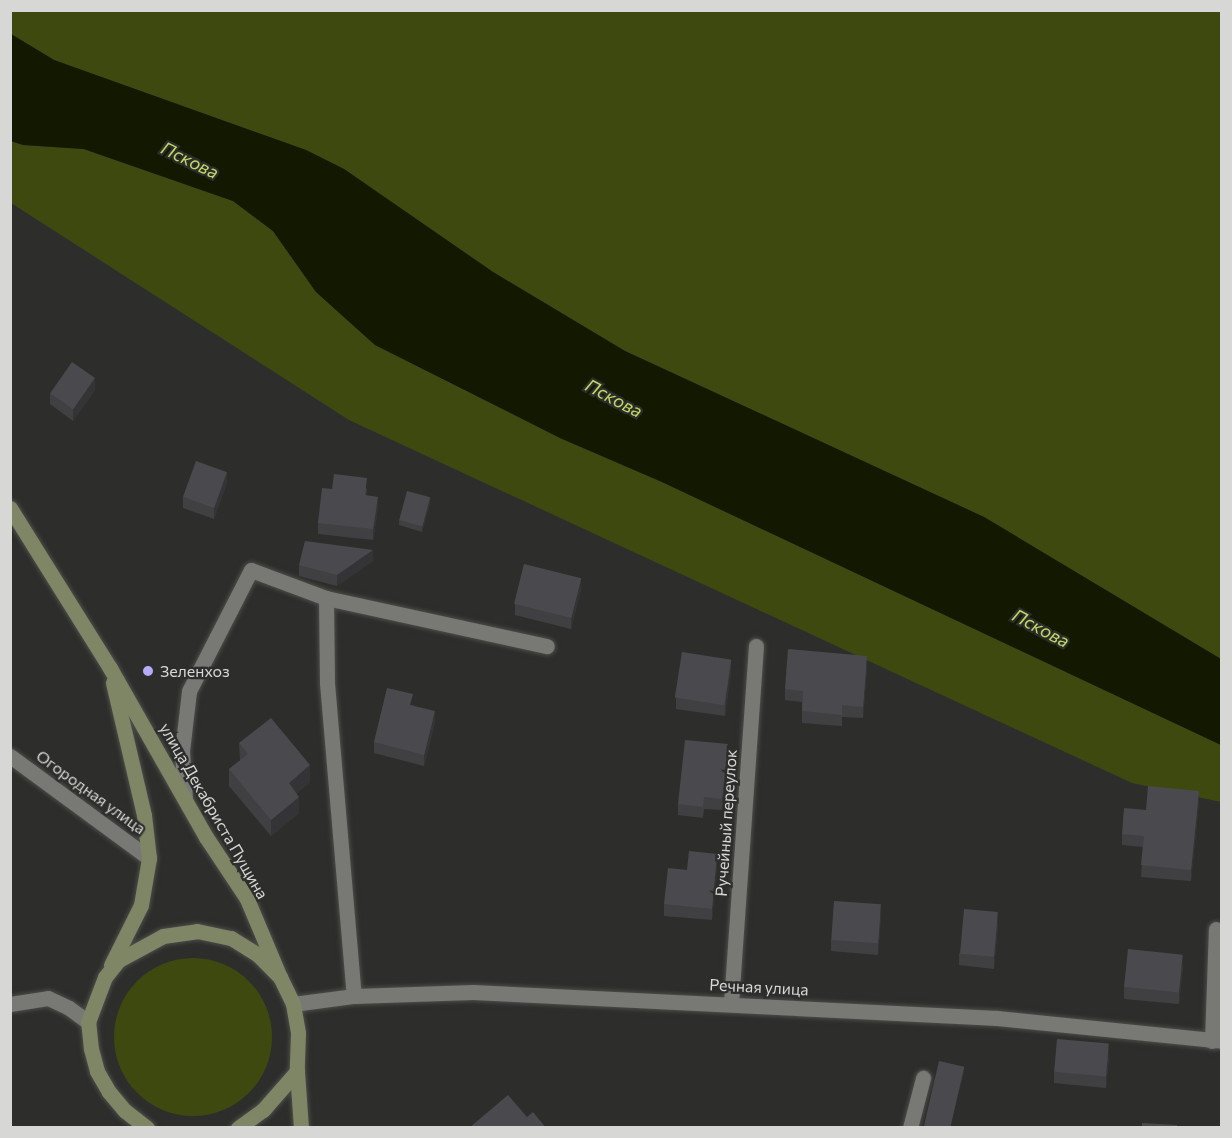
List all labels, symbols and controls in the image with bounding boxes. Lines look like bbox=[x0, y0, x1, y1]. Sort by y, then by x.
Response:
water label: Пскова bbox=[158, 137, 222, 183]
water label: Пскова bbox=[582, 374, 646, 422]
water label: Пскова bbox=[1009, 604, 1073, 652]
place label: Зеленхоз bbox=[160, 661, 230, 681]
marker: Зеленхоз bbox=[141, 664, 155, 678]
street label: улица Декабриста Пущина bbox=[156, 720, 272, 902]
street label: Огородная улица bbox=[33, 746, 149, 838]
street label: Ручейный переулок bbox=[711, 749, 741, 897]
street label: Речная улица bbox=[709, 975, 809, 999]

